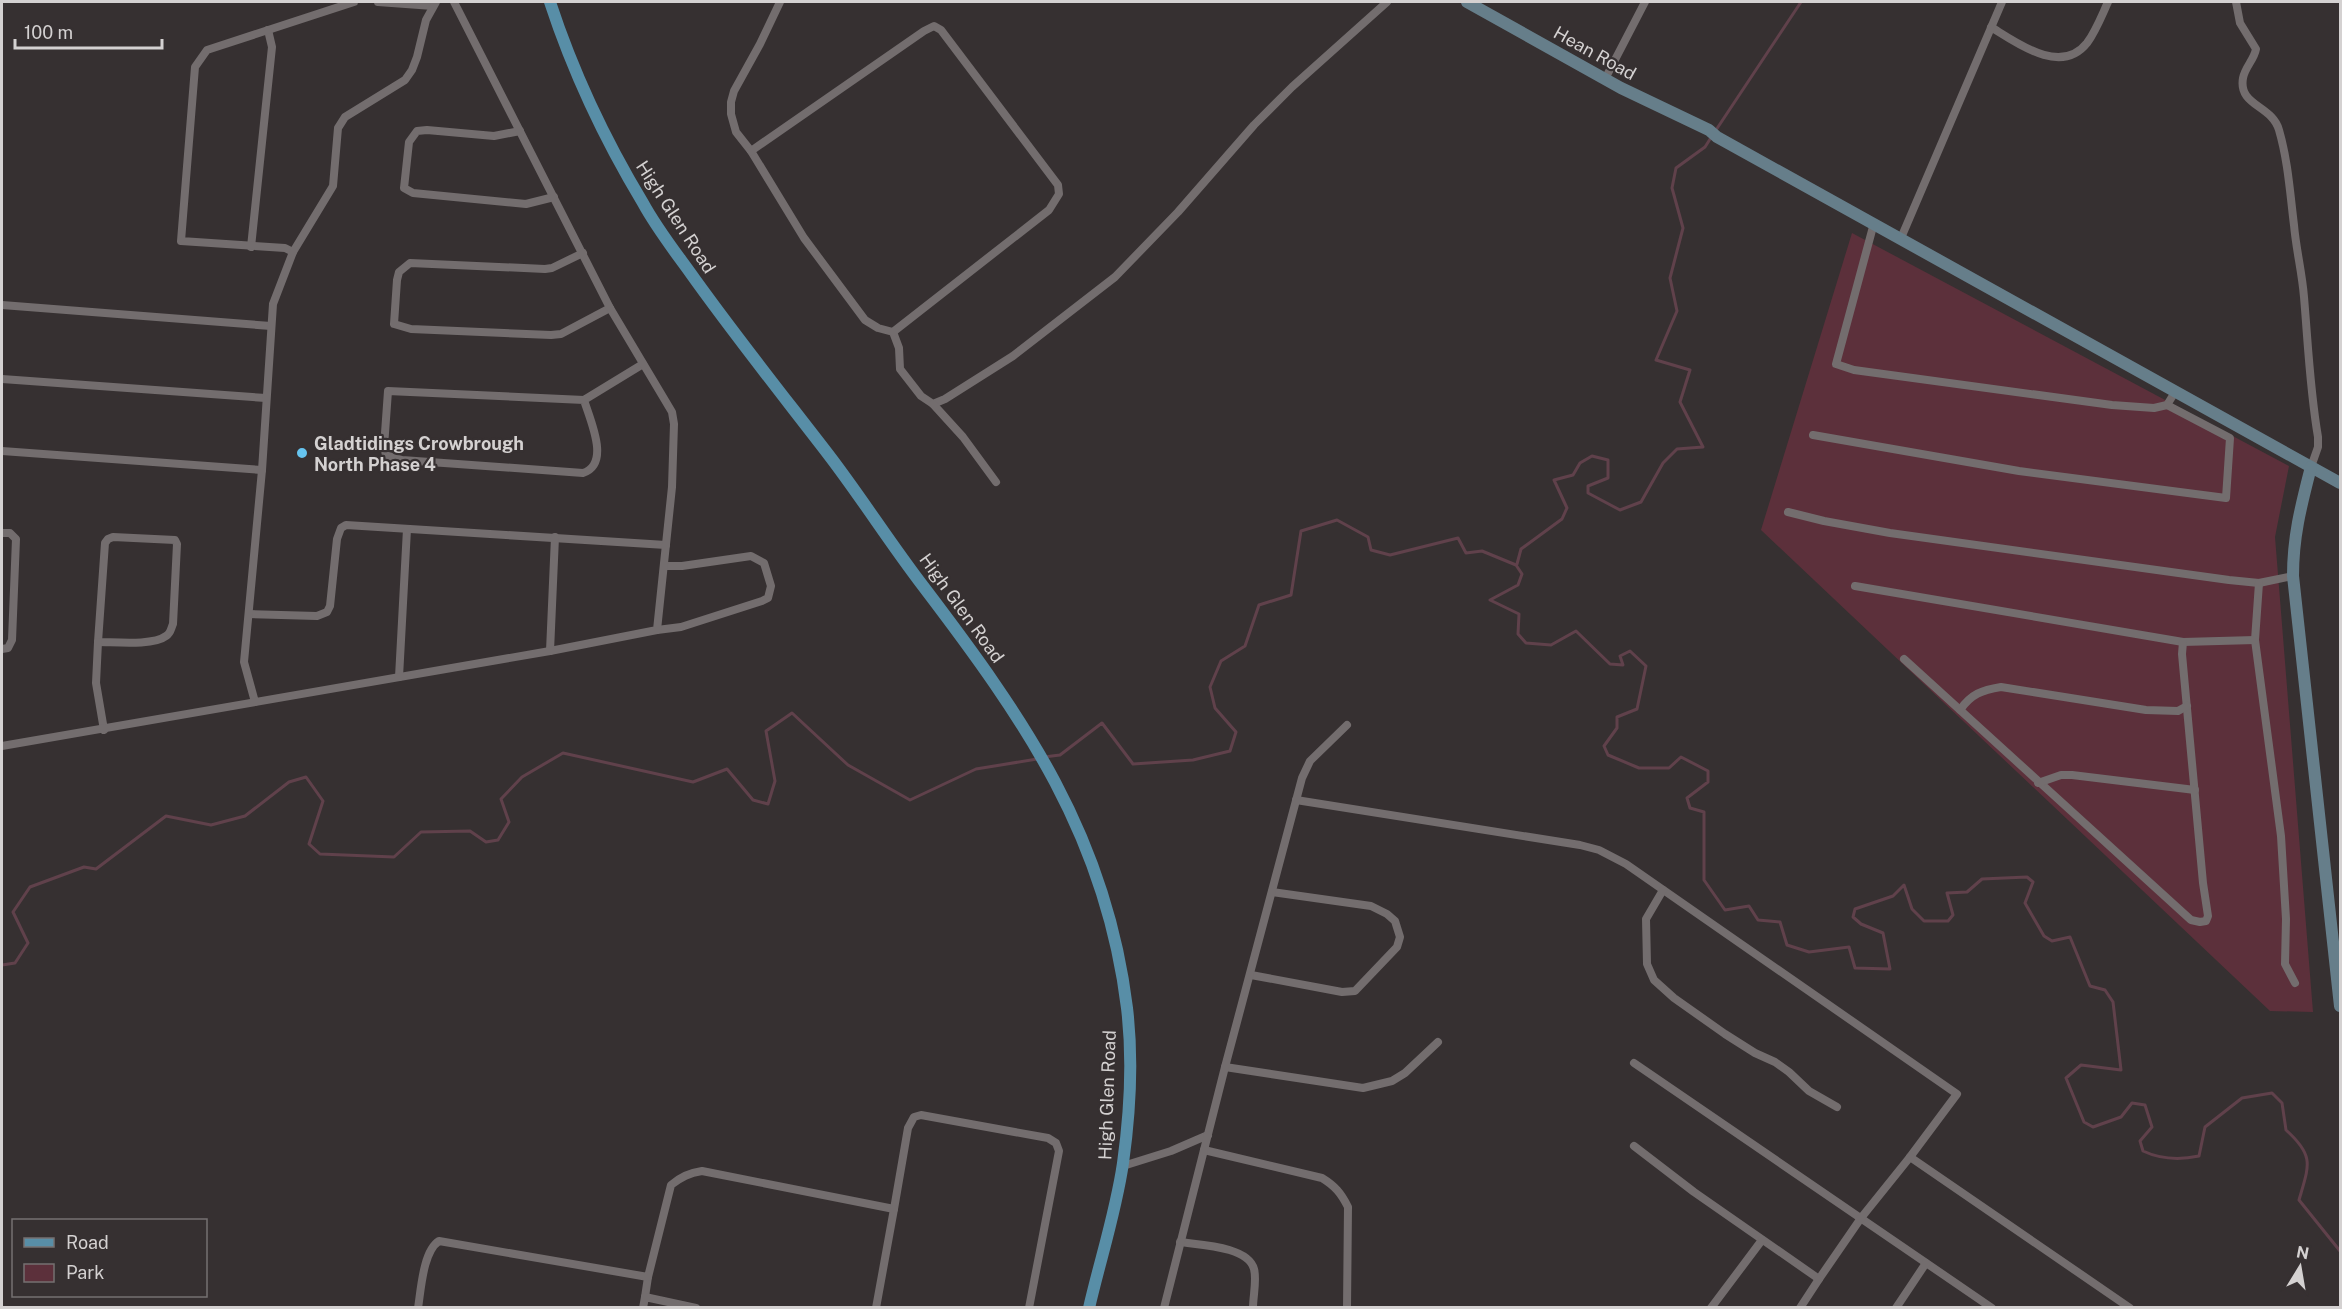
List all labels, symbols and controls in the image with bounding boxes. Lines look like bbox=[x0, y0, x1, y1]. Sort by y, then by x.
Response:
scale bar bbox=[15, 12, 162, 50]
text: 100 m bbox=[24, 22, 73, 43]
street label: Hean Road bbox=[1550, 22, 1640, 84]
street label: High Glen Road bbox=[632, 157, 720, 277]
place label: Gladtidings Crowbrough North Phase 4 bbox=[314, 433, 524, 475]
marker: Gladtidings Crowbrough North Phase 4 bbox=[295, 446, 309, 460]
street label: High Glen Road bbox=[915, 549, 1009, 667]
street label: High Glen Road bbox=[1094, 1030, 1120, 1160]
legend bbox=[12, 1219, 207, 1297]
text: Road bbox=[66, 1232, 109, 1253]
north arrow bbox=[2270, 1237, 2330, 1297]
text: N bbox=[2295, 1242, 2311, 1263]
text: Park bbox=[66, 1262, 104, 1283]

